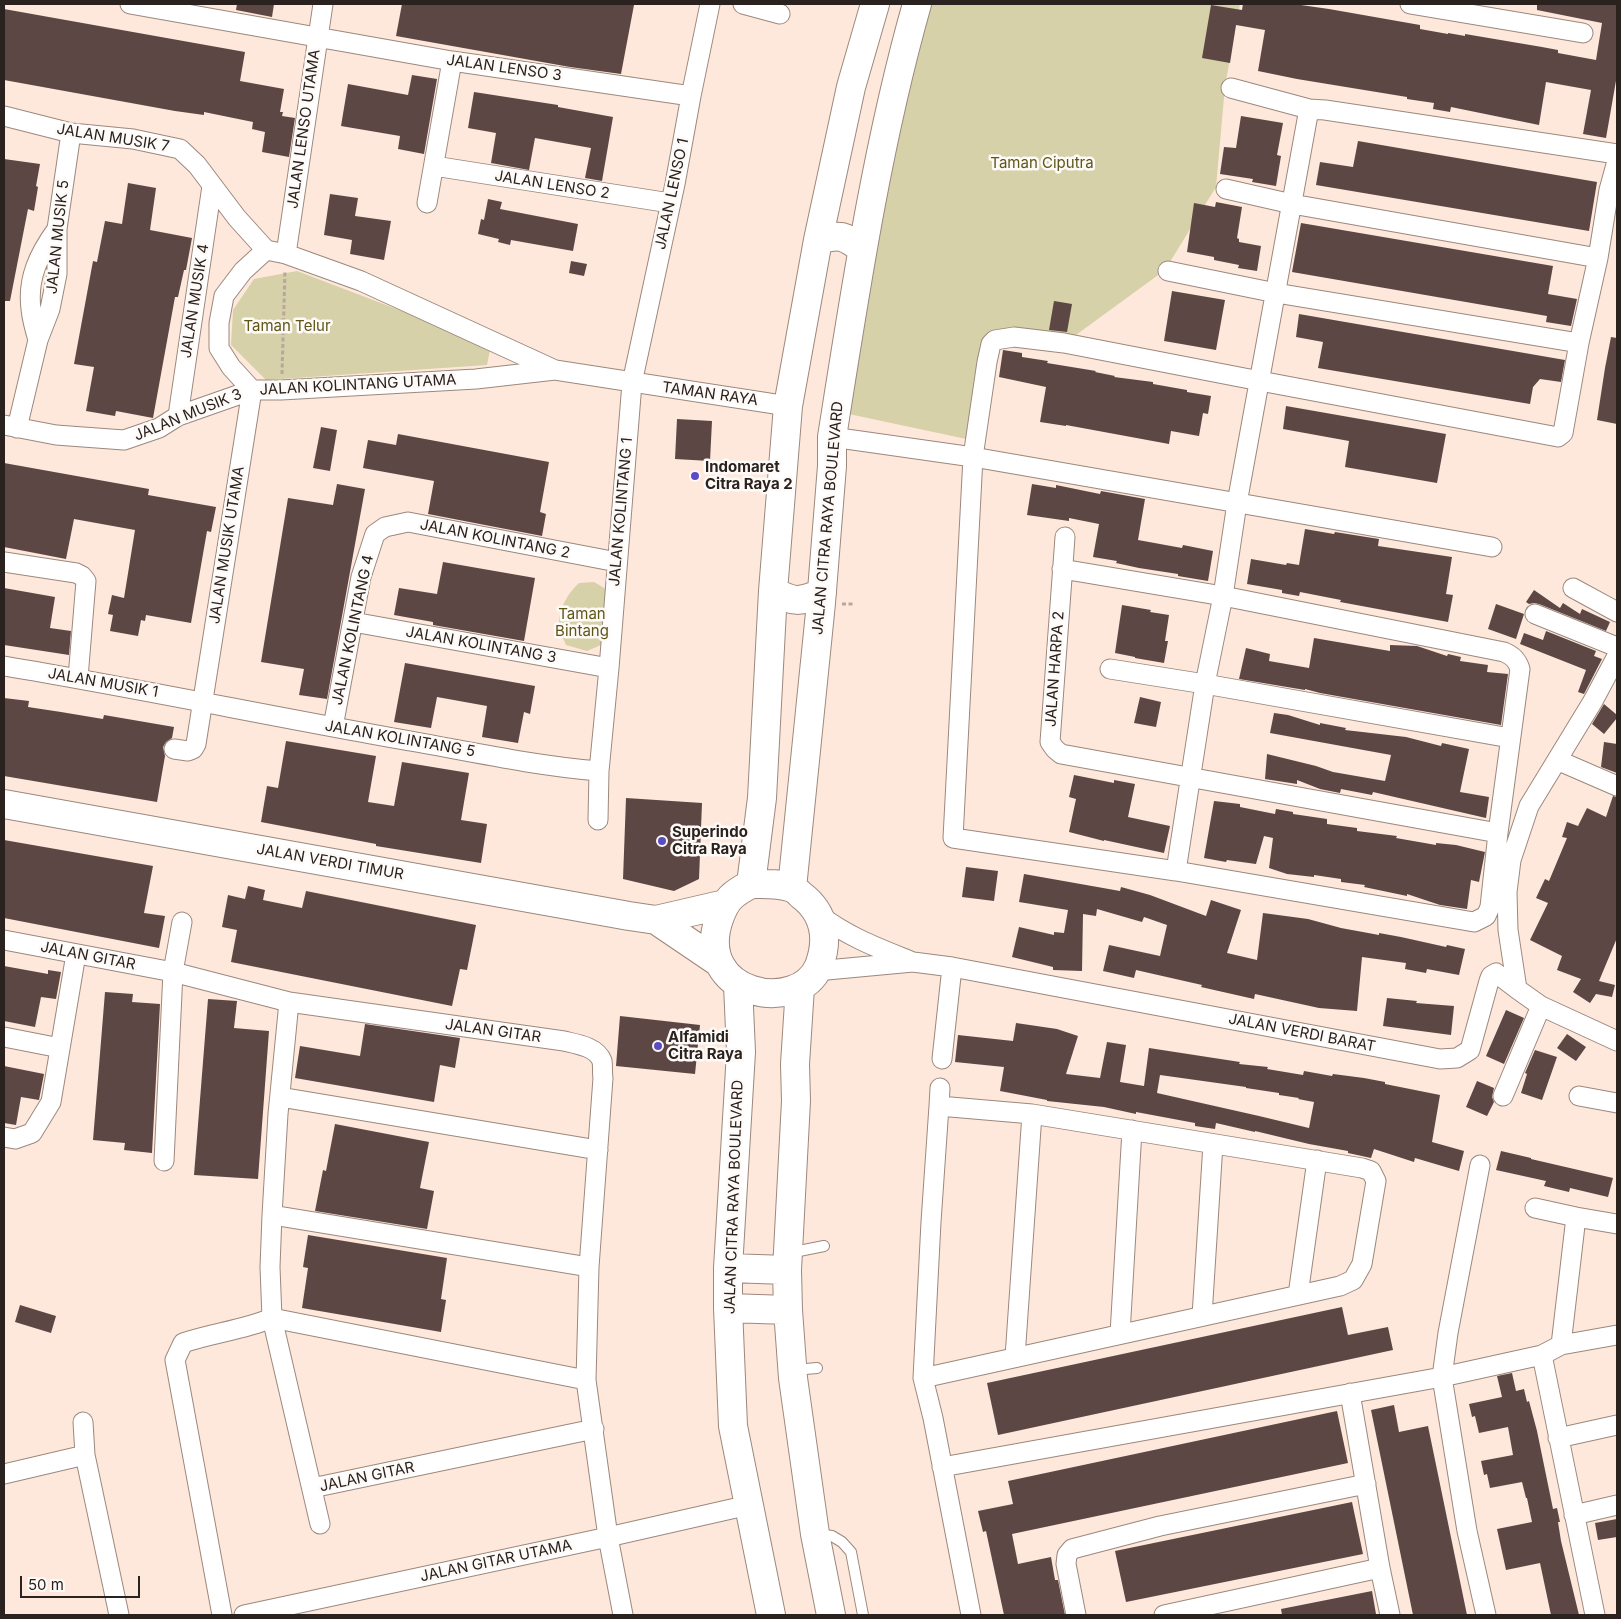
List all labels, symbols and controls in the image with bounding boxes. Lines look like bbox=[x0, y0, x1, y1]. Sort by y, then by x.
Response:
street label: JALAN LENSO UTAMA bbox=[284, 48, 324, 210]
street label: JALAN LENSO 3 bbox=[445, 51, 563, 85]
street label: JALAN MUSIK 7 bbox=[55, 120, 171, 156]
street label: JALAN LENSO 1 bbox=[651, 137, 693, 251]
park label: Taman Ciputra bbox=[990, 154, 1094, 172]
street label: JALAN LENSO 2 bbox=[493, 167, 611, 203]
street label: JALAN MUSIK 5 bbox=[43, 179, 73, 295]
street label: JALAN MUSIK 4 bbox=[177, 243, 213, 359]
park label: Taman Telur bbox=[243, 317, 331, 335]
street label: JALAN KOLINTANG UTAMA bbox=[259, 371, 457, 399]
street label: TAMAN RAYA bbox=[661, 378, 759, 410]
street label: JALAN MUSIK 3 bbox=[131, 385, 245, 445]
street label: JALAN CITRA RAYA BOULEVARD bbox=[809, 400, 847, 636]
street label: JALAN KOLINTANG 1 bbox=[606, 437, 636, 587]
place label: Indomaret Citra Raya 2 bbox=[705, 458, 793, 493]
street label: JALAN MUSIK UTAMA bbox=[206, 465, 248, 625]
marker: Indomaret Citra Raya 2 bbox=[689, 470, 701, 482]
street label: JALAN KOLINTANG 2 bbox=[418, 516, 572, 562]
street label: JALAN KOLINTANG 4 bbox=[328, 553, 378, 707]
park label: Taman Bintang bbox=[555, 605, 609, 640]
street label: JALAN HARPA 2 bbox=[1042, 610, 1068, 728]
street label: JALAN KOLINTANG 3 bbox=[404, 623, 558, 667]
street label: JALAN MUSIK 1 bbox=[46, 664, 160, 702]
street label: JALAN KOLINTANG 5 bbox=[323, 717, 477, 761]
place label: Superindo Citra Raya bbox=[672, 823, 748, 858]
marker: Superindo Citra Raya bbox=[656, 835, 668, 847]
street label: JALAN VERDI TIMUR bbox=[255, 840, 405, 884]
street label: JALAN GITAR bbox=[39, 938, 137, 974]
street label: JALAN VERDI BARAT bbox=[1227, 1010, 1377, 1056]
street label: JALAN GITAR bbox=[444, 1015, 542, 1047]
place label: Alfamidi Citra Raya bbox=[668, 1028, 743, 1063]
marker: Alfamidi Citra Raya bbox=[652, 1040, 664, 1052]
street label: JALAN CITRA RAYA BOULEVARD bbox=[721, 1080, 747, 1314]
street label: JALAN GITAR bbox=[318, 1458, 416, 1496]
street label: JALAN GITAR UTAMA bbox=[419, 1536, 573, 1586]
scale bar bbox=[22, 1566, 142, 1598]
text: 50 m bbox=[28, 1575, 64, 1594]

